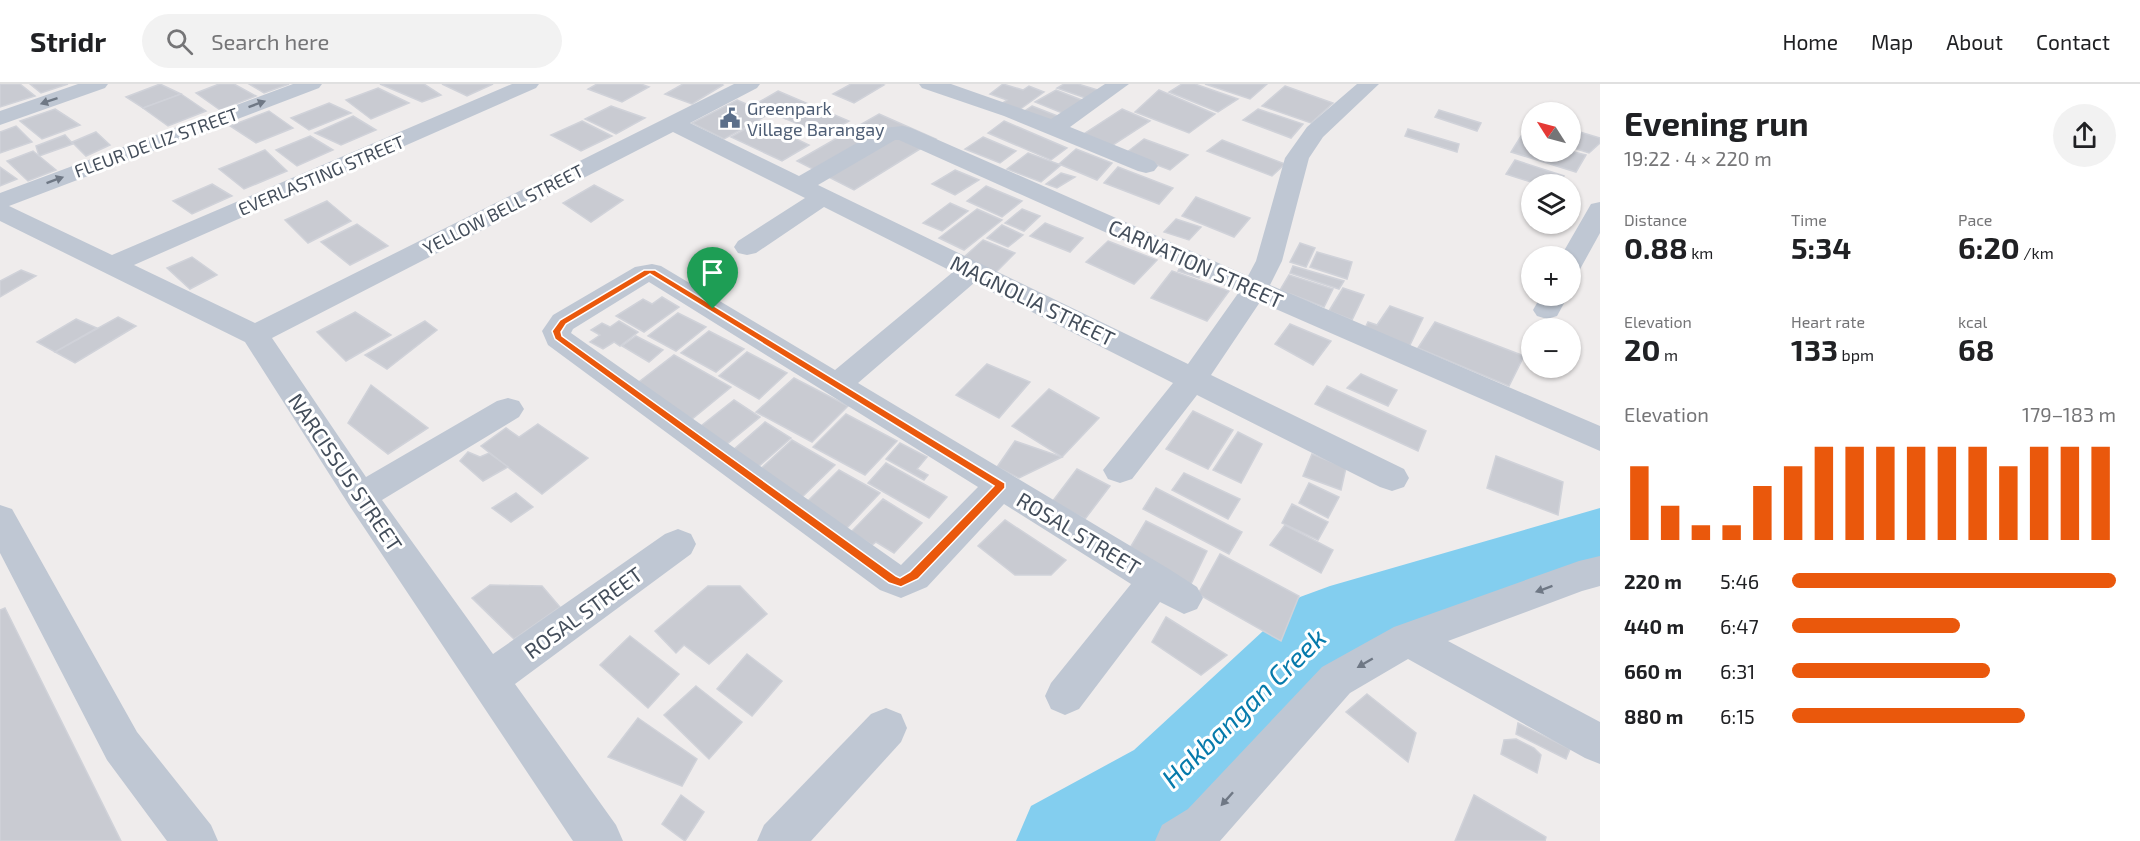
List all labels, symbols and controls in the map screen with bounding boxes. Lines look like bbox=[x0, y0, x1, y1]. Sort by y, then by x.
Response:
search box bbox=[142, 14, 562, 68]
text: Stridr bbox=[30, 24, 106, 58]
icon: search bbox=[163, 25, 196, 58]
text: Search here bbox=[211, 28, 329, 54]
text: Home bbox=[1782, 29, 1838, 54]
text: Map bbox=[1871, 29, 1913, 54]
text: About bbox=[1946, 29, 2003, 54]
text: Contact bbox=[2036, 29, 2110, 54]
one-way arrow bbox=[40, 96, 58, 106]
place label: Greenpark Village Barangay bbox=[747, 97, 885, 140]
one-way arrow bbox=[248, 99, 266, 109]
street label: FLEUR DE LIZ STREET bbox=[71, 102, 241, 182]
north arrow bbox=[1521, 102, 1581, 162]
map controls bbox=[1521, 102, 1581, 378]
text: Evening run bbox=[1624, 103, 1809, 143]
button: share bbox=[2053, 104, 2116, 167]
public building icon: Greenpark Village Barangay bbox=[718, 106, 742, 130]
street label: EVERLASTING STREET bbox=[235, 130, 408, 220]
text: 19:22 · 4 × 220 m bbox=[1624, 146, 1772, 170]
street label: YELLOW BELL STREET bbox=[419, 159, 587, 259]
button: layers bbox=[1521, 174, 1581, 234]
one-way arrow bbox=[46, 175, 64, 184]
text: Distance bbox=[1624, 210, 1687, 229]
text: Time bbox=[1791, 210, 1827, 229]
text: Pace bbox=[1958, 210, 1992, 229]
street label: CARNATION STREET bbox=[1105, 213, 1287, 313]
text: 0.88 bbox=[1624, 229, 1688, 265]
text: 5:34 bbox=[1791, 229, 1851, 265]
text: 6:20 bbox=[1958, 229, 2020, 265]
text: km bbox=[1688, 243, 1713, 262]
text: /km bbox=[2020, 243, 2054, 262]
button: + bbox=[1521, 246, 1581, 306]
pin bbox=[687, 247, 738, 309]
street label: MAGNOLIA STREET bbox=[947, 249, 1119, 351]
icon: arrive bbox=[696, 256, 729, 289]
text: Elevation bbox=[1624, 312, 1692, 331]
text: Heart rate bbox=[1791, 312, 1865, 331]
text: kcal bbox=[1958, 312, 1987, 331]
button: − bbox=[1521, 318, 1581, 378]
text: 20 bbox=[1624, 331, 1660, 367]
text: 133 bbox=[1791, 331, 1838, 367]
text: 68 bbox=[1958, 331, 1994, 367]
text: m bbox=[1660, 345, 1678, 364]
text: bpm bbox=[1838, 345, 1874, 364]
street label: NARCISSUS STREET bbox=[284, 388, 408, 556]
text: Elevation bbox=[1624, 402, 1709, 426]
text: 179–183 m bbox=[2022, 402, 2116, 426]
street label: ROSAL STREET bbox=[1013, 486, 1145, 580]
street label: ROSAL STREET bbox=[519, 561, 647, 663]
text: 220 m bbox=[1624, 569, 1682, 593]
text: 5:46 bbox=[1720, 569, 1759, 593]
one-way arrow bbox=[1535, 584, 1553, 594]
text: 440 m bbox=[1624, 614, 1684, 638]
text: 6:47 bbox=[1720, 614, 1759, 638]
water label: Hakbangan Creek bbox=[1154, 621, 1332, 794]
one-way arrow bbox=[1357, 658, 1373, 669]
text: 660 m bbox=[1624, 659, 1682, 683]
text: 6:31 bbox=[1720, 659, 1755, 683]
text: 880 m bbox=[1624, 704, 1683, 728]
text: 6:15 bbox=[1720, 704, 1755, 728]
one-way arrow bbox=[1220, 792, 1234, 807]

